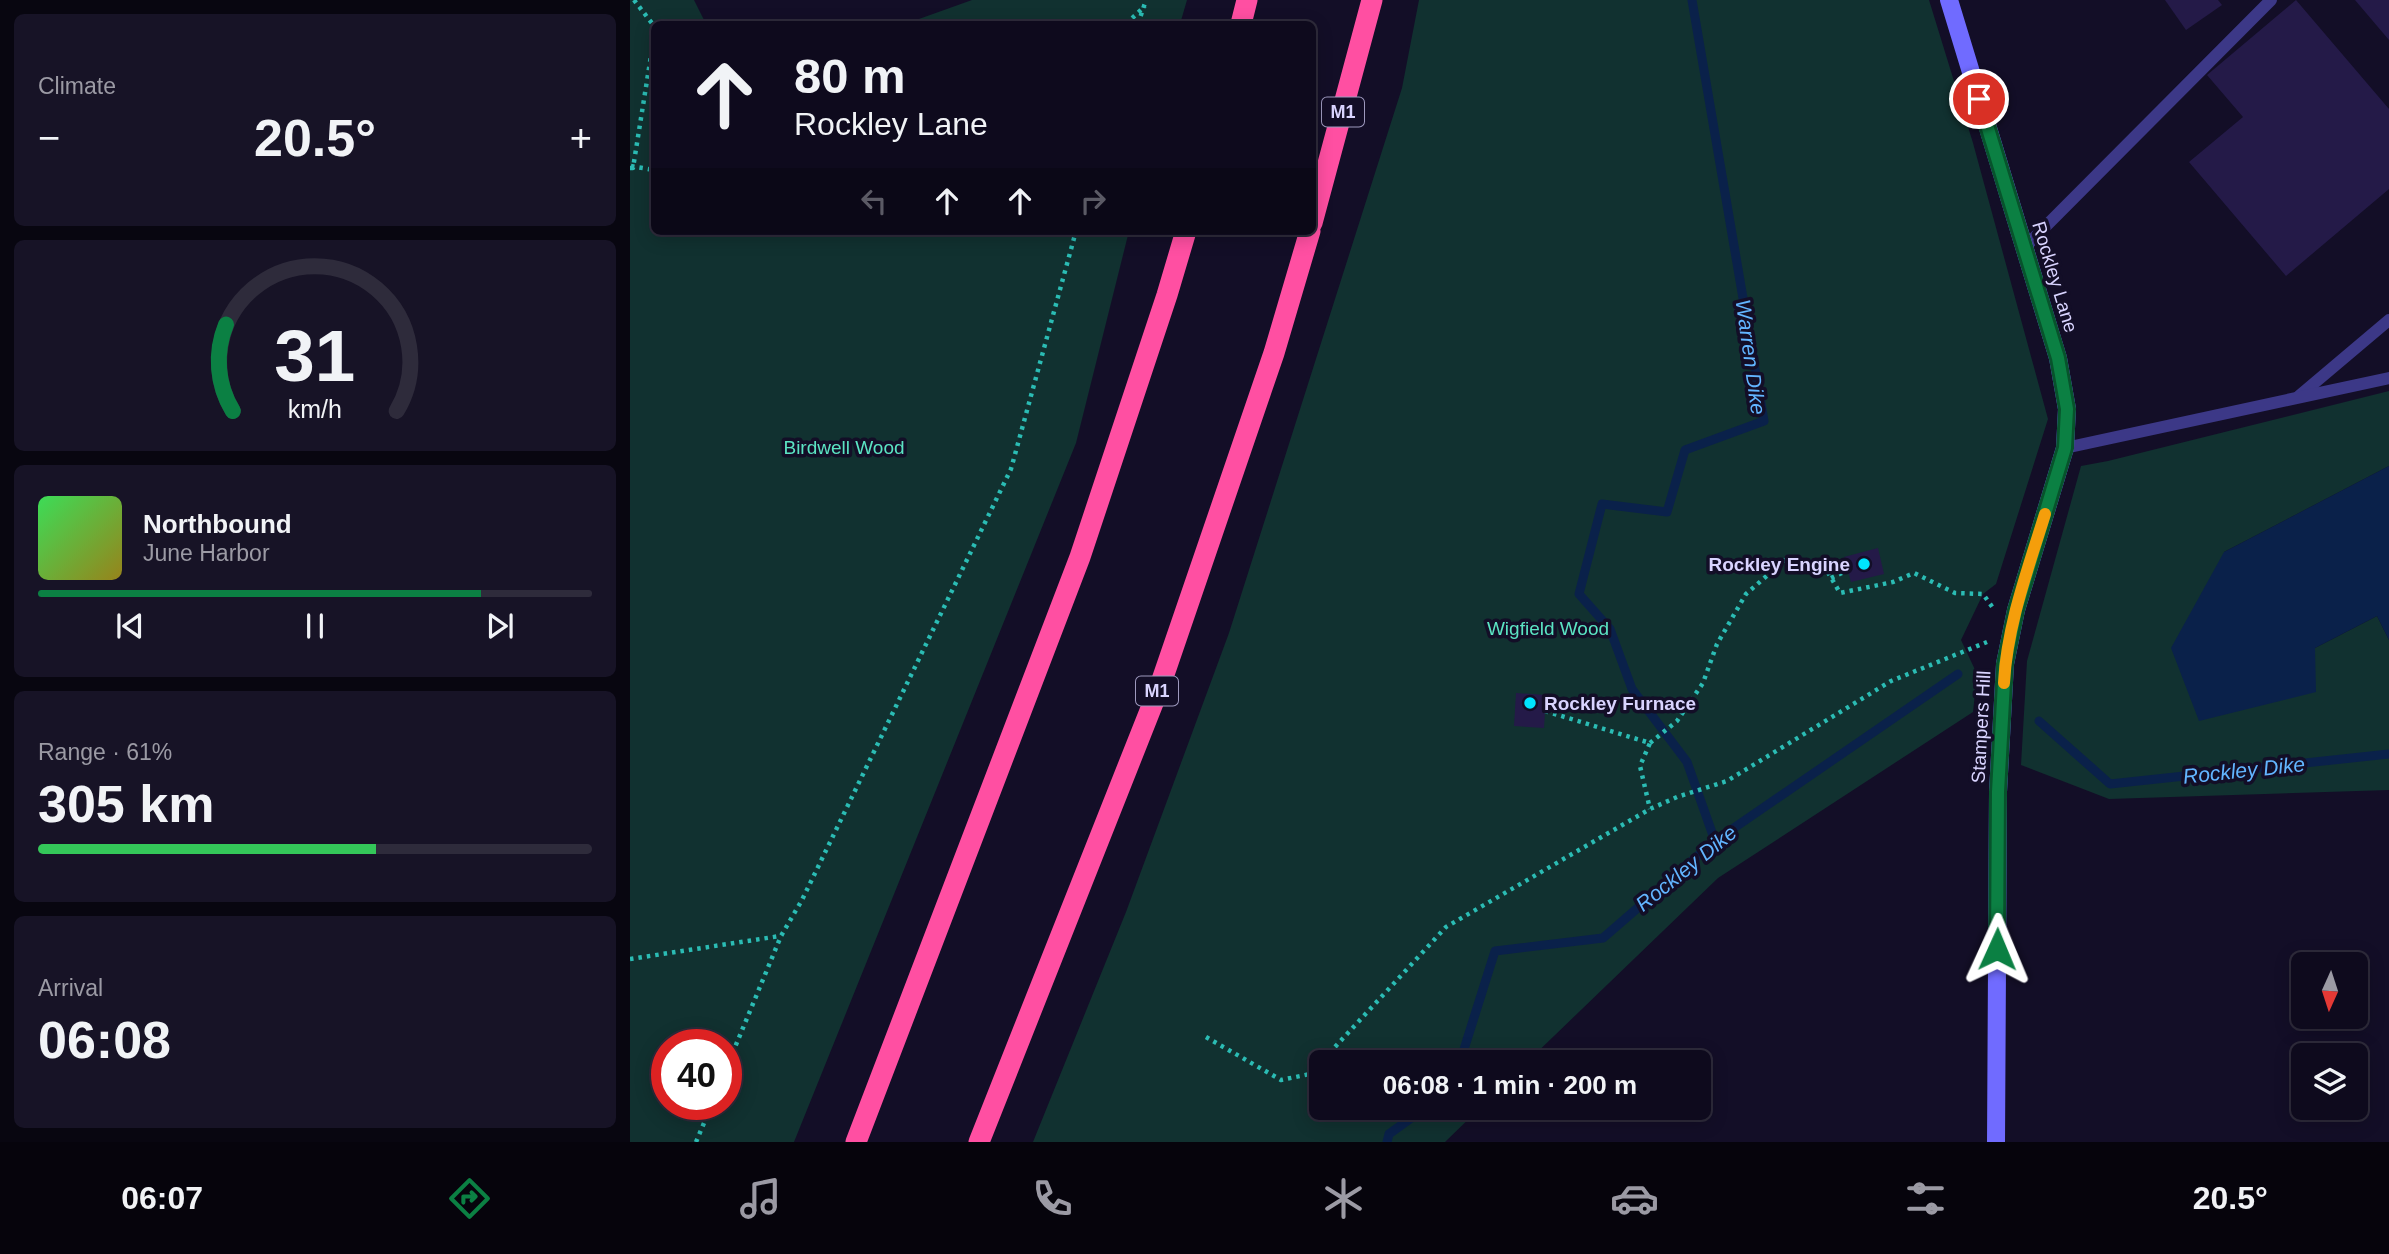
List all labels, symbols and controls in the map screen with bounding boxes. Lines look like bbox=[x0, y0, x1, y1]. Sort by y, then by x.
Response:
icon: ahead bbox=[679, 49, 770, 140]
text: 80 m bbox=[794, 49, 906, 103]
pin bbox=[1949, 69, 2009, 129]
text: Climate bbox=[38, 73, 116, 99]
icon: arrive bbox=[1960, 80, 1998, 118]
road number: M1 bbox=[1322, 98, 1364, 127]
text: Rockley Lane bbox=[794, 106, 988, 142]
text: 20.5° bbox=[254, 109, 376, 167]
text: − bbox=[38, 117, 60, 159]
text: + bbox=[570, 117, 592, 159]
icon: left bbox=[855, 182, 893, 220]
icon: ahead bbox=[928, 182, 966, 220]
icon: ahead bbox=[1001, 182, 1039, 220]
icon: right bbox=[1074, 182, 1112, 220]
street label: Rockley Lane bbox=[2028, 219, 2082, 335]
water label: Warren Dike bbox=[1732, 298, 1770, 416]
text: 31 bbox=[275, 316, 355, 397]
text: km/h bbox=[288, 395, 342, 423]
park label: Birdwell Wood bbox=[783, 437, 905, 458]
text: Northbound bbox=[143, 509, 292, 539]
text: June Harbor bbox=[143, 540, 270, 566]
place label: Rockley Engine bbox=[1709, 554, 1850, 575]
marker: Rockley Engine bbox=[1856, 556, 1872, 572]
icon: previous bbox=[111, 607, 149, 645]
icon: pause bbox=[296, 607, 334, 645]
icon: next bbox=[481, 607, 519, 645]
park label: Wigfield Wood bbox=[1487, 618, 1609, 639]
street label: Stampers Hill bbox=[1968, 670, 1994, 784]
road number: M1 bbox=[1136, 676, 1178, 706]
place label: Rockley Furnace bbox=[1544, 693, 1696, 714]
marker: Rockley Furnace bbox=[1522, 695, 1538, 711]
text: Range · 61% bbox=[38, 739, 172, 765]
water label: Rockley Dike bbox=[2182, 752, 2306, 788]
text: 305 km bbox=[38, 775, 214, 833]
water label: Rockley Dike bbox=[1631, 821, 1741, 915]
position arrow bbox=[1960, 912, 2034, 986]
north arrow bbox=[2291, 952, 2368, 1029]
map controls bbox=[2291, 952, 2368, 1120]
text: Arrival bbox=[38, 975, 103, 1001]
text: 06:08 bbox=[38, 1011, 171, 1069]
speed limit sign: 40 bbox=[651, 1029, 742, 1120]
button: layers bbox=[2291, 1043, 2368, 1120]
text: 06:08 · 1 min · 200 m bbox=[1383, 1070, 1637, 1100]
icon: directions bbox=[445, 1174, 494, 1223]
icon: music bbox=[736, 1174, 785, 1223]
icon: phone bbox=[1028, 1174, 1077, 1223]
icon: climate bbox=[1319, 1174, 1368, 1223]
icon: car bbox=[1610, 1174, 1659, 1223]
icon: filters bbox=[1901, 1174, 1950, 1223]
text: 06:07 bbox=[121, 1180, 203, 1216]
text: 20.5° bbox=[2193, 1180, 2268, 1216]

